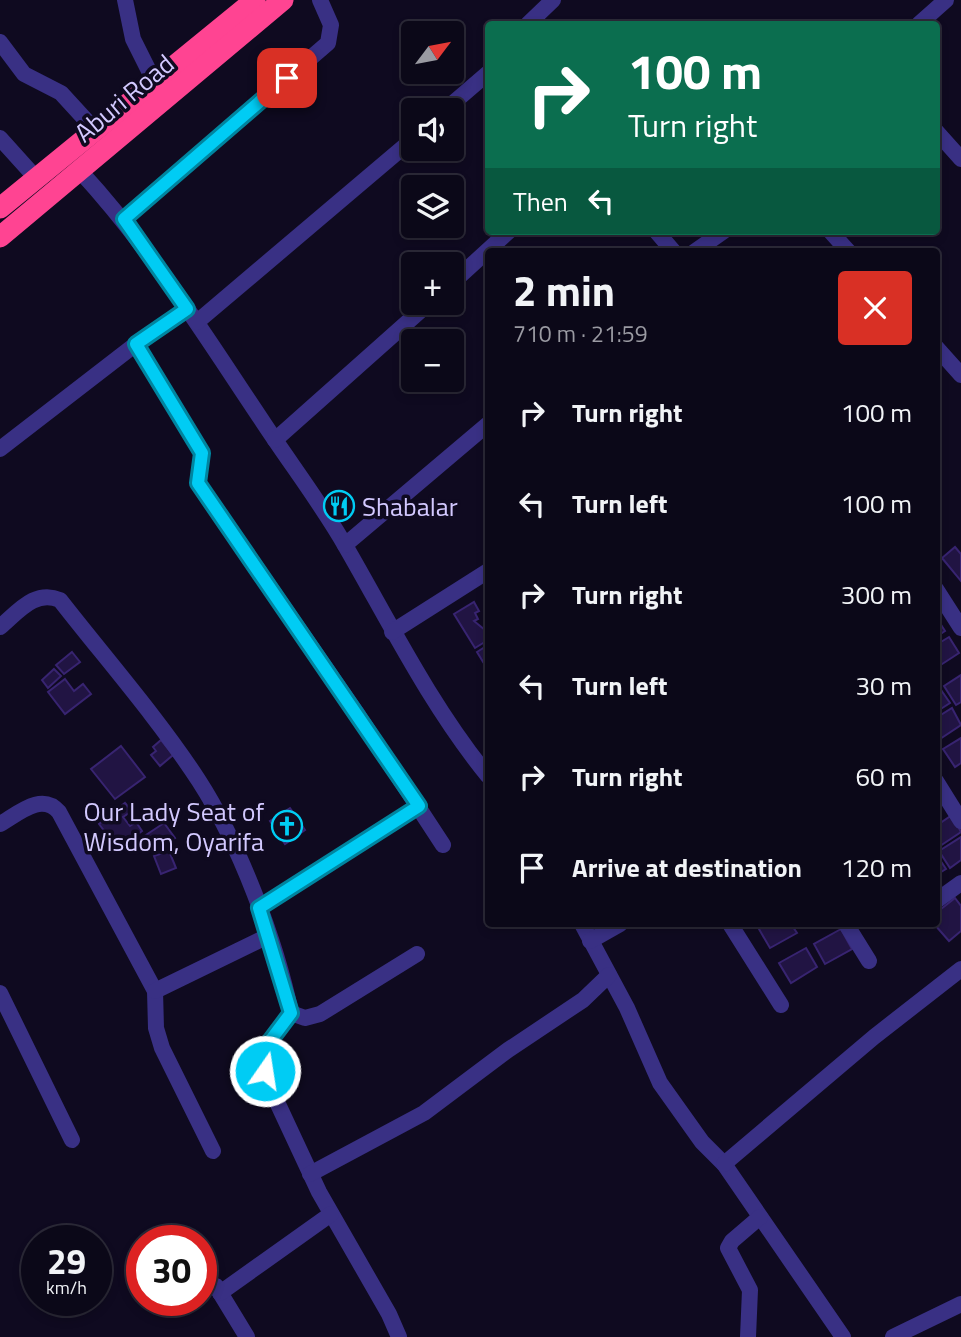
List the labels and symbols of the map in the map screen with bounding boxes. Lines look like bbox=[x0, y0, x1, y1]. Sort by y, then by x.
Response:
north arrow bbox=[401, 21, 464, 84]
street label: Aburi Road bbox=[66, 45, 182, 151]
pin bbox=[257, 48, 317, 108]
place label: Shabalar bbox=[362, 487, 458, 526]
restaurant icon: Shabalar bbox=[322, 489, 356, 523]
place label: Our Lady Seat of Wisdom, Oyarifa bbox=[83, 792, 264, 861]
church icon: Our Lady Seat of Wisdom, Oyarifa bbox=[270, 809, 304, 843]
position arrow bbox=[228, 1034, 302, 1108]
speed limit sign: 30 bbox=[126, 1225, 217, 1316]

